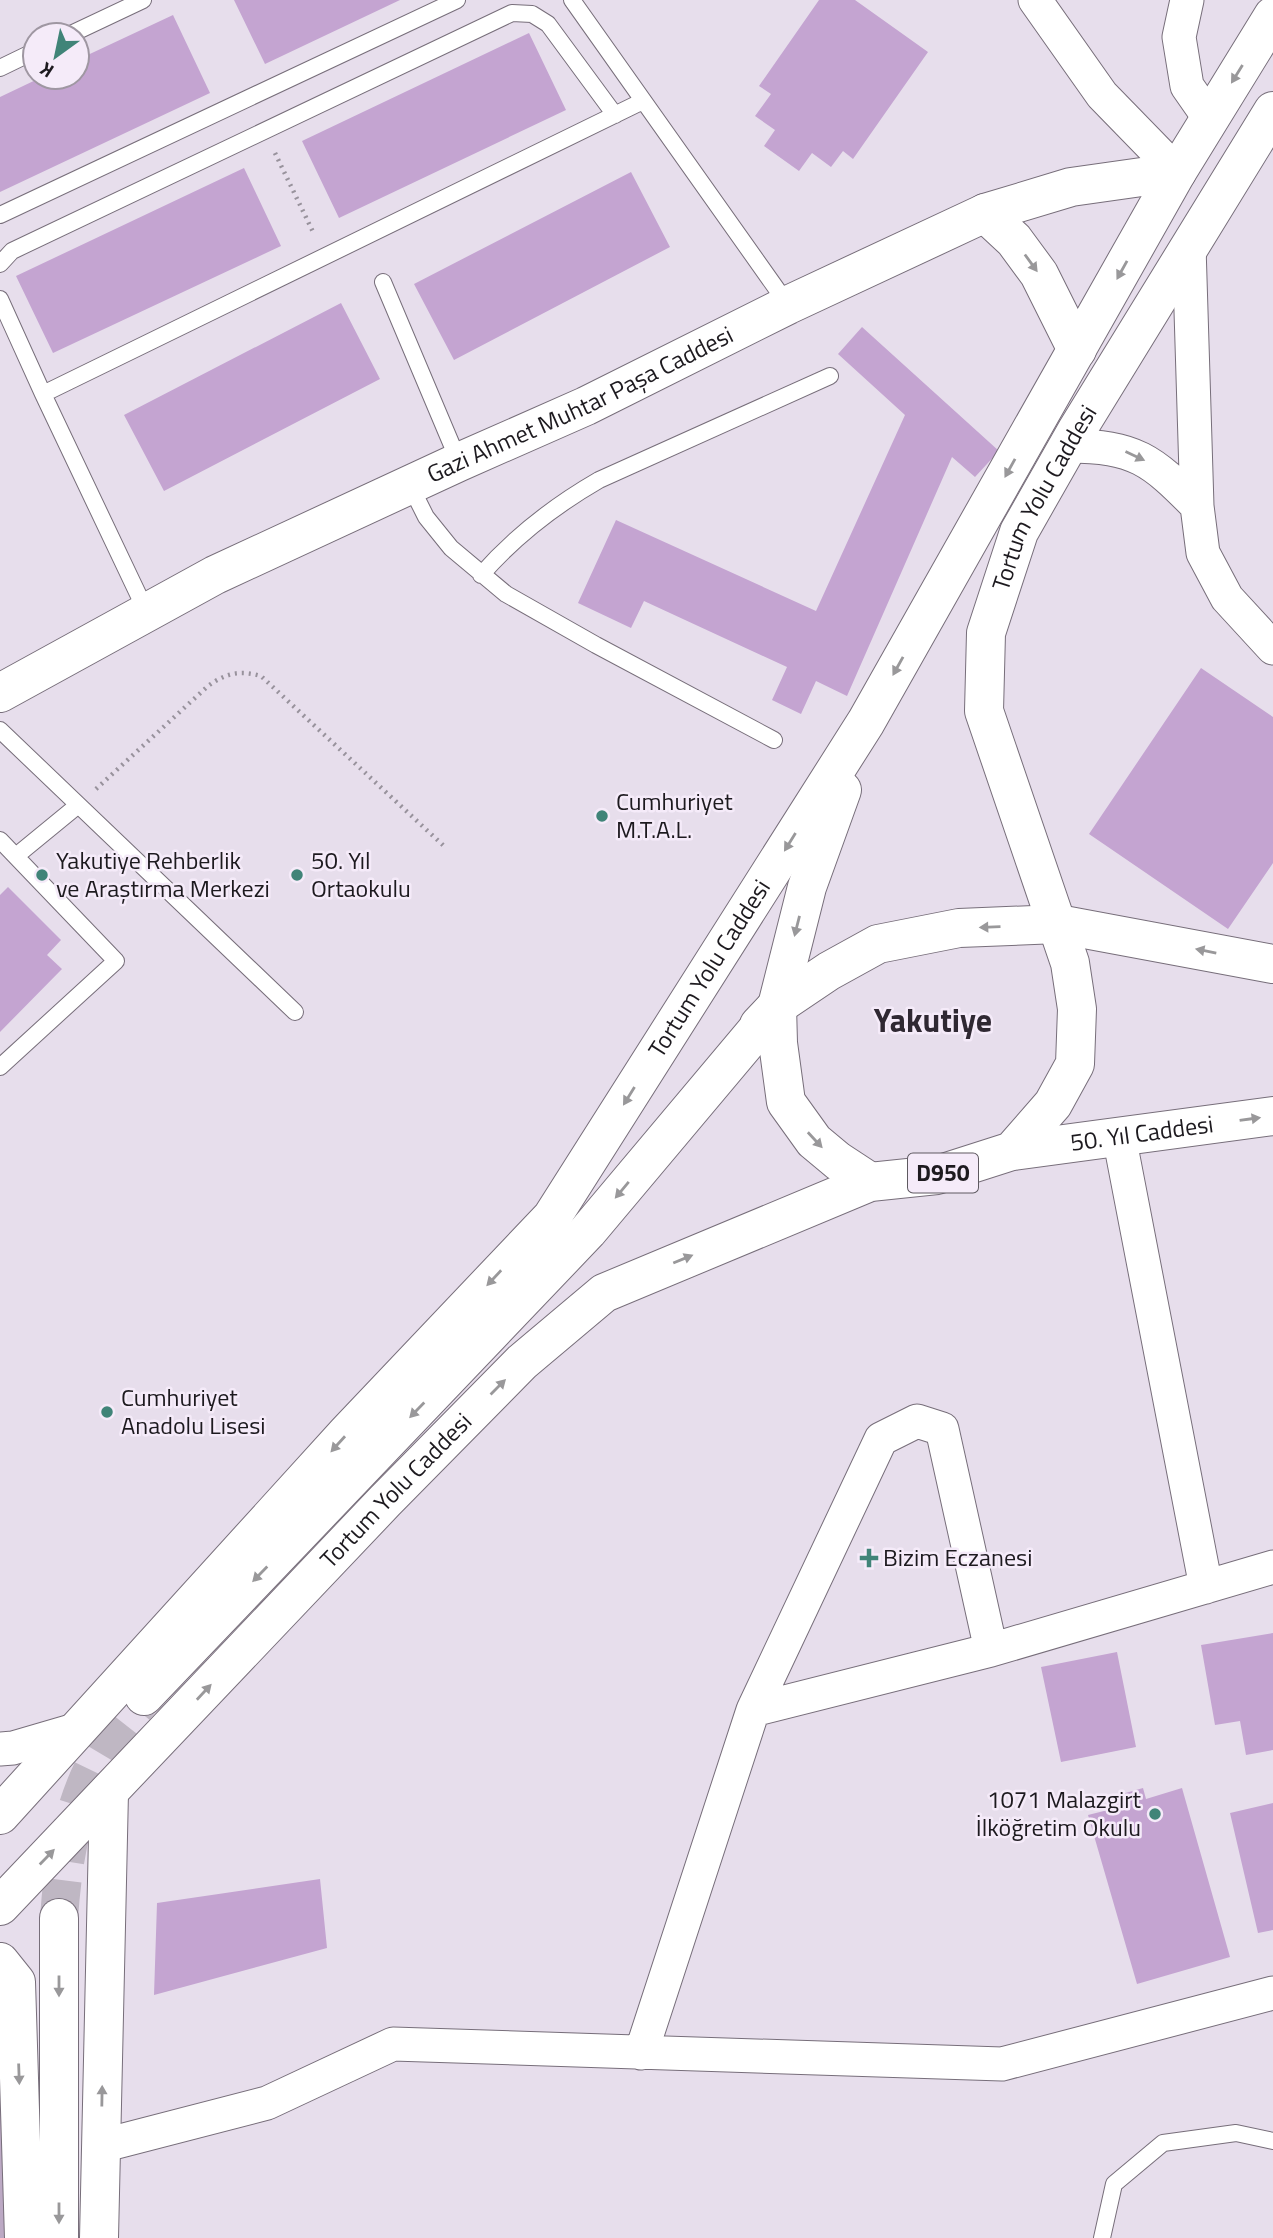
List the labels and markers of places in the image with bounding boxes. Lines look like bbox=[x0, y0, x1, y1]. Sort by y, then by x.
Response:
place label: Cumhuriyet M.T.A.L. bbox=[616, 783, 733, 847]
marker: Cumhuriyet M.T.A.L. bbox=[594, 808, 610, 824]
place label: Yakutiye Rehberlik ve Araştırma Merkezi bbox=[56, 842, 270, 906]
place label: 50. Yıl Ortaokulu bbox=[311, 842, 411, 906]
marker: Yakutiye Rehberlik ve Araştırma Merkezi bbox=[34, 867, 50, 883]
marker: 50. Yıl Ortaokulu bbox=[289, 867, 305, 883]
place label: Cumhuriyet Anadolu Lisesi bbox=[121, 1379, 266, 1443]
marker: Cumhuriyet Anadolu Lisesi bbox=[99, 1404, 115, 1420]
place label: Bizim Eczanesi bbox=[883, 1539, 1032, 1575]
marker: Bizim Eczanesi bbox=[861, 1550, 877, 1566]
place label: 1071 Malazgirt İlköğretim Okulu bbox=[976, 1781, 1142, 1845]
marker: 1071 Malazgirt İlköğretim Okulu bbox=[1147, 1806, 1163, 1822]

